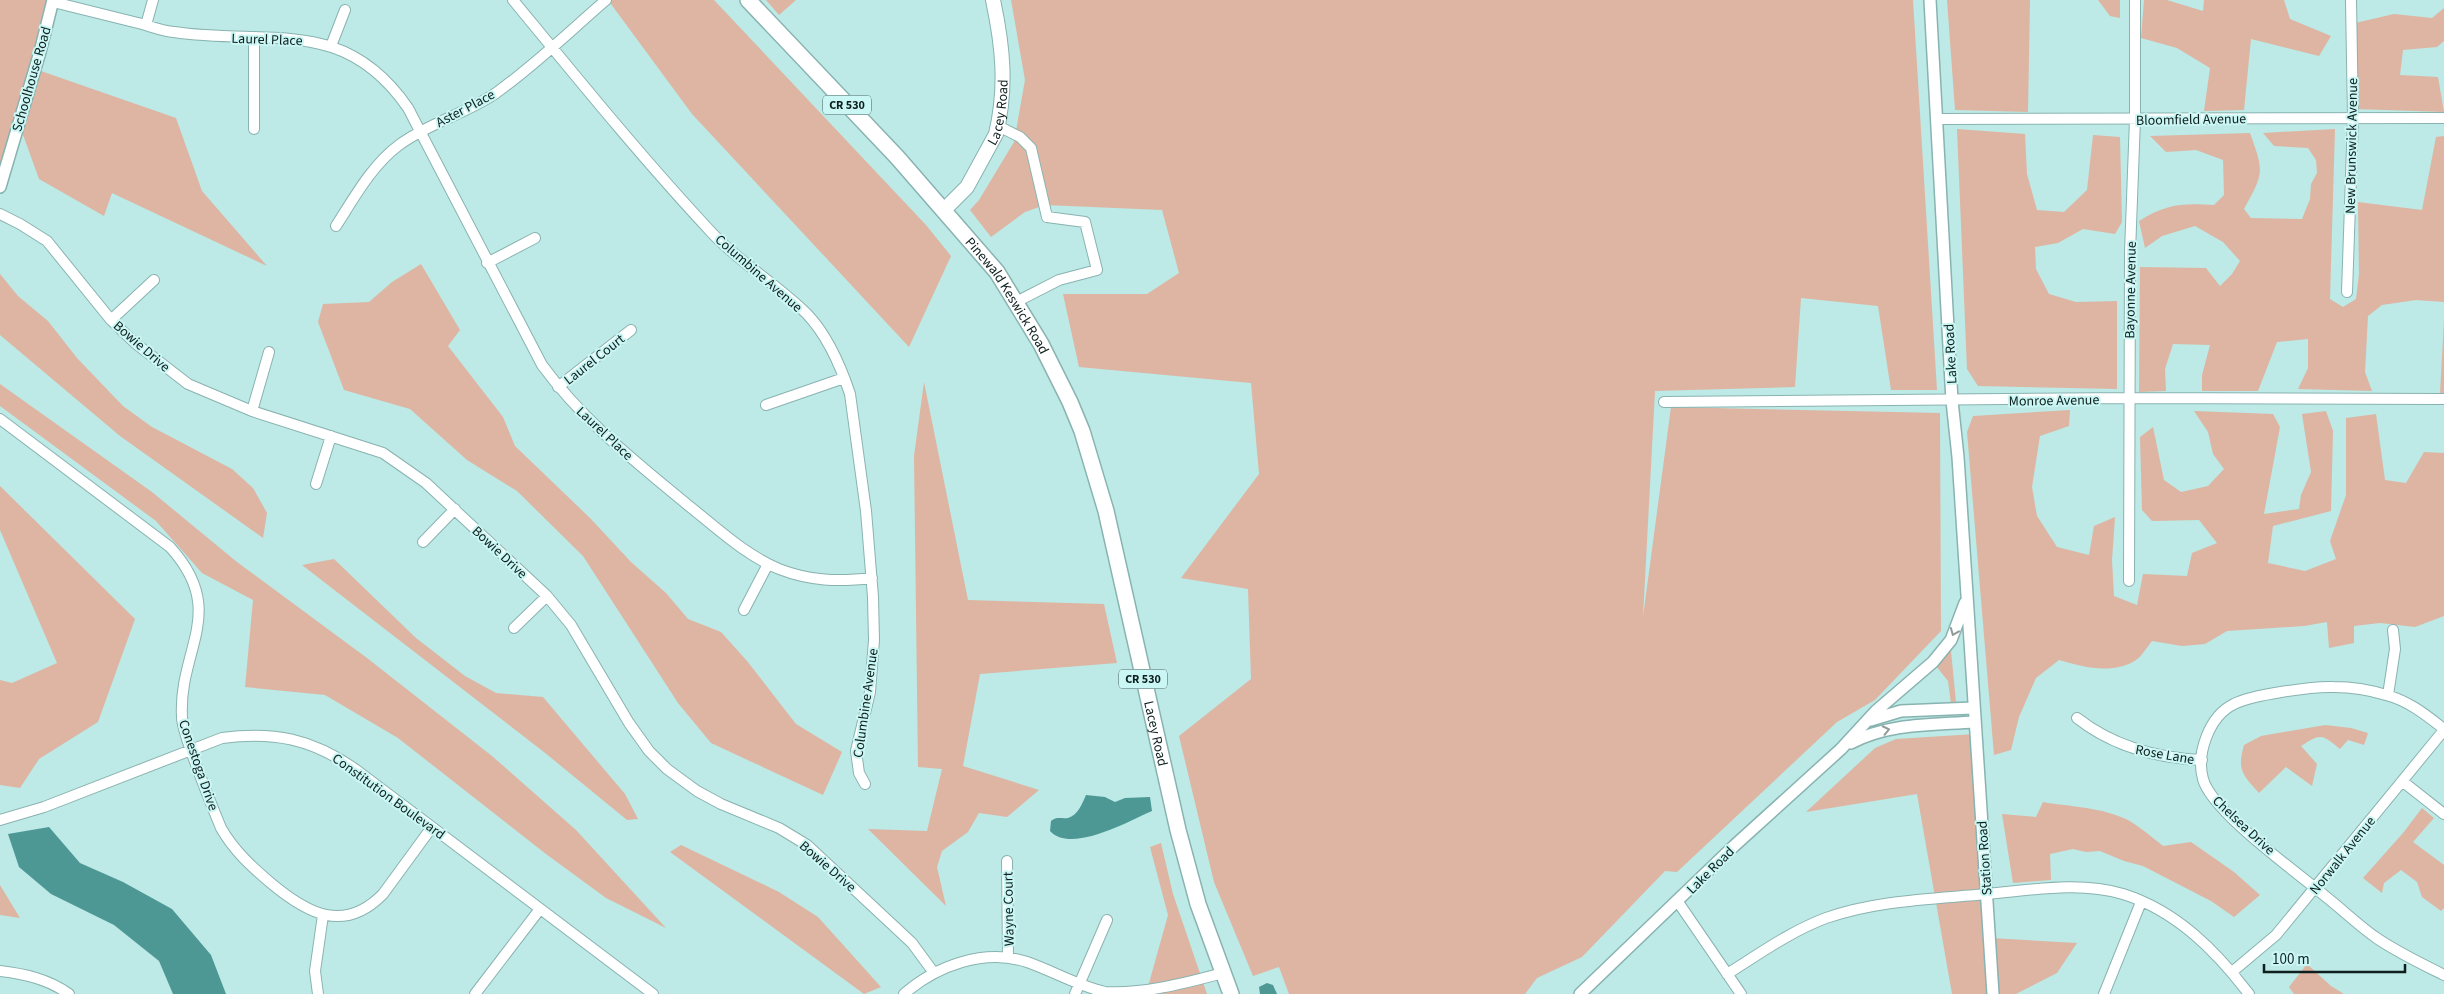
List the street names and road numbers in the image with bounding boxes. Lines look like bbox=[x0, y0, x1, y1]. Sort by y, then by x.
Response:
street label: Schoolhouse Road bbox=[7, 24, 57, 134]
street label: Laurel Place bbox=[231, 29, 303, 51]
street label: New Brunswick Avenue bbox=[2341, 78, 2363, 214]
street label: Lacey Road bbox=[983, 79, 1014, 149]
street label: Aster Place bbox=[432, 85, 499, 133]
road number: CR 530 bbox=[823, 96, 871, 114]
street label: Bloomfield Avenue bbox=[2136, 109, 2246, 131]
street label: Columbine Avenue bbox=[710, 230, 806, 317]
street label: Pinewald Keswick Road bbox=[960, 233, 1053, 358]
street label: Bayonne Avenue bbox=[2120, 241, 2142, 339]
street label: Bowie Drive bbox=[109, 316, 174, 377]
street label: Lake Road bbox=[1939, 323, 1963, 385]
street label: Laurel Court bbox=[560, 329, 629, 390]
street label: Monroe Avenue bbox=[2009, 390, 2100, 412]
street label: Laurel Place bbox=[572, 402, 637, 465]
street label: Bowie Drive bbox=[467, 522, 532, 584]
street label: Columbine Avenue bbox=[848, 647, 884, 759]
road number: CR 530 bbox=[1119, 670, 1167, 689]
street label: Lacey Road bbox=[1138, 699, 1172, 768]
street label: Conestoga Drive bbox=[173, 717, 223, 814]
street label: Rose Lane bbox=[2134, 740, 2196, 770]
street label: Constitution Boulevard bbox=[328, 749, 449, 845]
street label: Chelsea Drive bbox=[2208, 791, 2279, 860]
street label: Norwalk Avenue bbox=[2305, 812, 2381, 899]
street label: Station Road bbox=[1972, 820, 1998, 896]
street label: Bowie Drive bbox=[795, 836, 860, 897]
street label: Lake Road bbox=[1682, 842, 1739, 899]
street label: Wayne Court bbox=[998, 871, 1020, 946]

